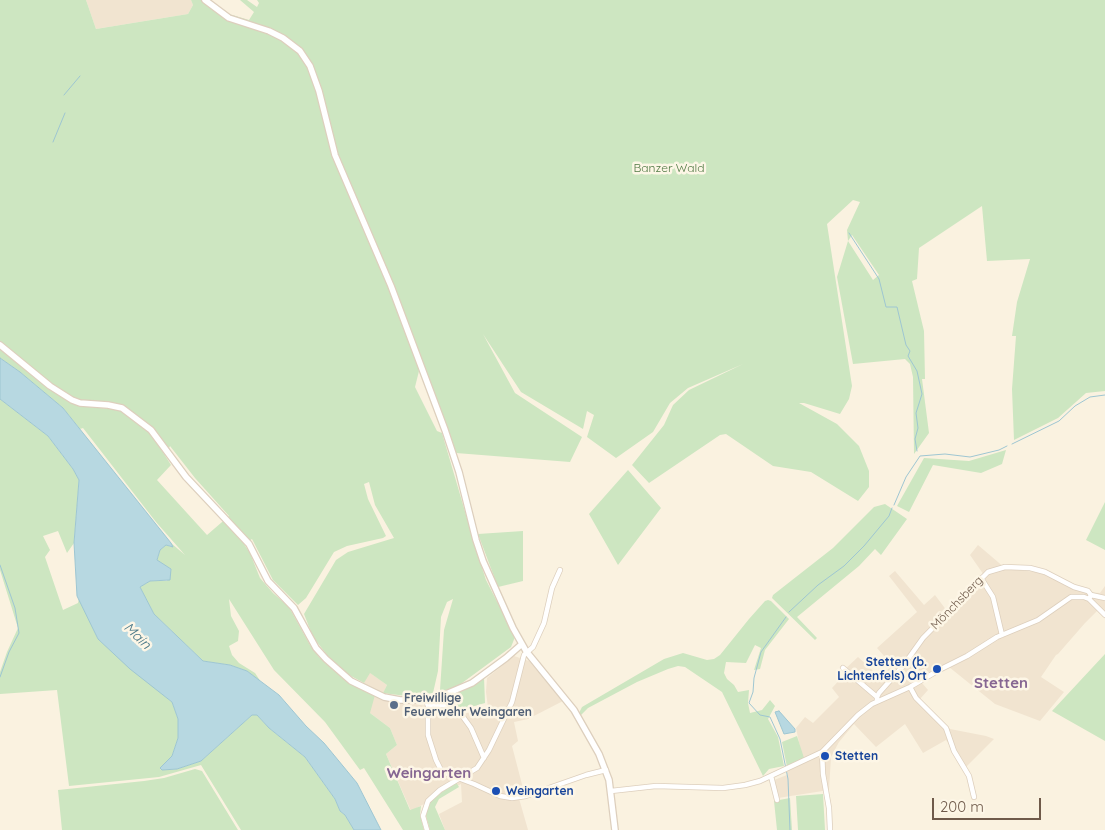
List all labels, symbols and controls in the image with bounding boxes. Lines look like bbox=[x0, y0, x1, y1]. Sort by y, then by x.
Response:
park label: Banzer Wald bbox=[634, 161, 704, 175]
street label: Mönchsberg bbox=[928, 573, 986, 633]
water label: Main bbox=[120, 619, 154, 653]
place label: Stetten (b. Lichtenfels) Ort bbox=[837, 655, 927, 683]
marker: Stetten (b. Lichtenfels) Ort bbox=[931, 663, 943, 675]
district label: Stetten bbox=[974, 674, 1028, 692]
place label: Freiwillige Feuerwehr Weingaren bbox=[404, 691, 532, 719]
marker: Freiwillige Feuerwehr Weingaren bbox=[388, 699, 400, 711]
place label: Stetten bbox=[835, 749, 878, 763]
marker: Stetten bbox=[819, 750, 831, 762]
district label: Weingarten bbox=[387, 764, 471, 782]
place label: Weingarten bbox=[506, 784, 574, 798]
marker: Weingarten bbox=[490, 785, 502, 797]
scale bar bbox=[935, 788, 1044, 820]
text: 200 m bbox=[940, 797, 984, 816]

